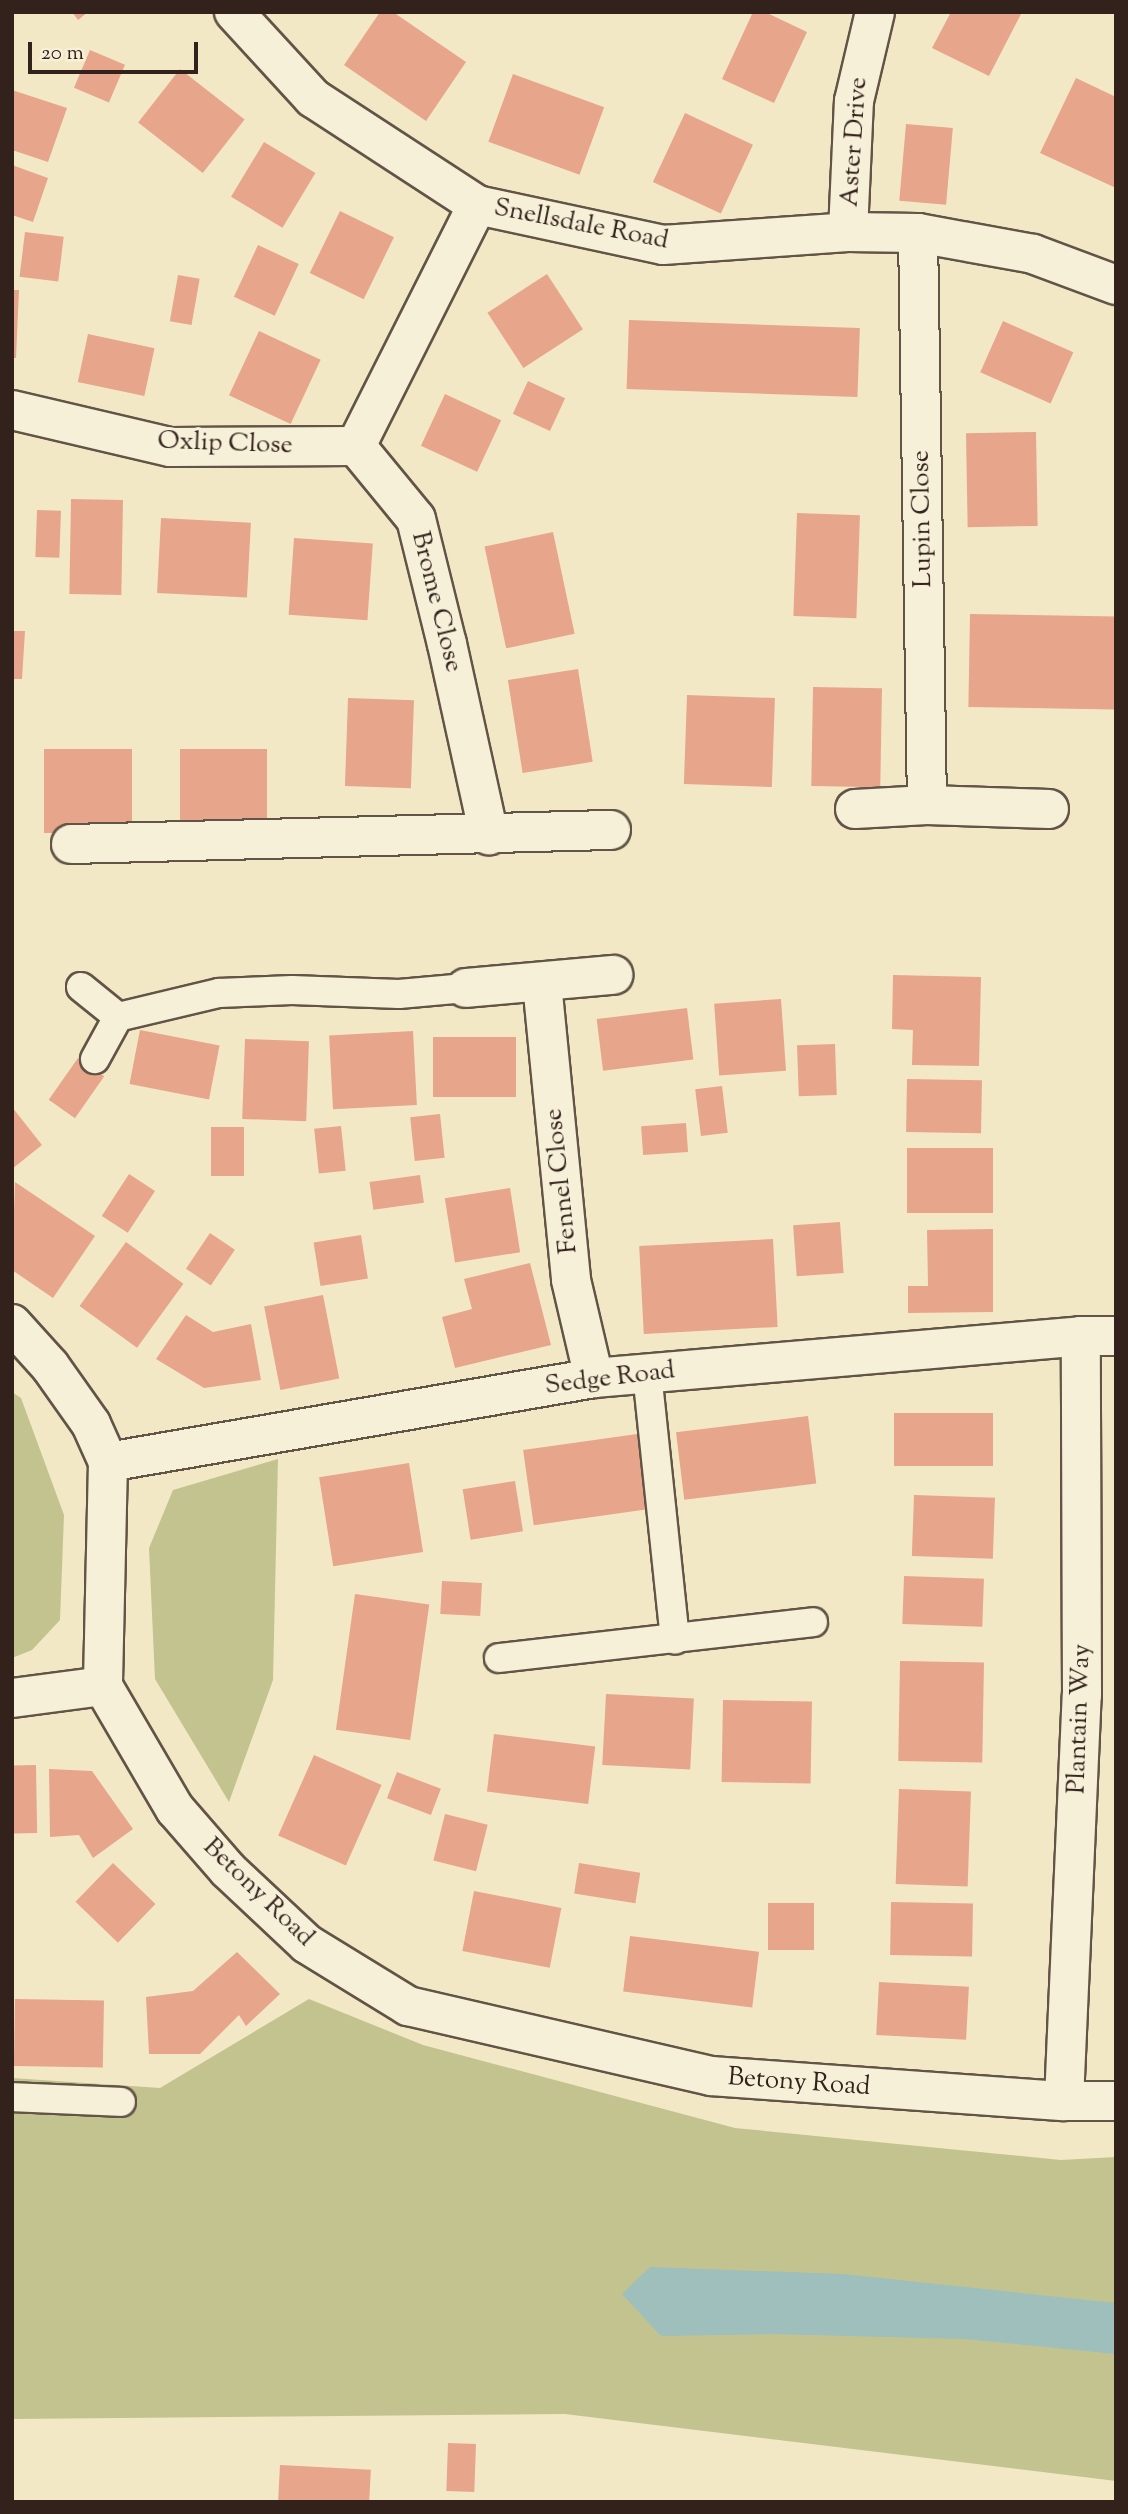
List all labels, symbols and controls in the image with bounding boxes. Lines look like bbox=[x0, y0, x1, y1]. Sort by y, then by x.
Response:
scale bar bbox=[32, 28, 201, 72]
text: 20 m bbox=[41, 39, 84, 69]
street label: Aster Drive bbox=[835, 76, 875, 208]
street label: Snellsdale Road bbox=[491, 193, 671, 257]
street label: Oxlip Close bbox=[157, 426, 293, 462]
street label: Lupin Close bbox=[906, 450, 940, 588]
street label: Brome Close bbox=[403, 528, 469, 676]
street label: Fennel Close bbox=[539, 1107, 585, 1255]
street label: Sedge Road bbox=[543, 1356, 677, 1402]
street label: Plantain Way bbox=[1062, 1643, 1098, 1795]
street label: Betony Road bbox=[196, 1832, 320, 1954]
street label: Betony Road bbox=[727, 2062, 871, 2104]

